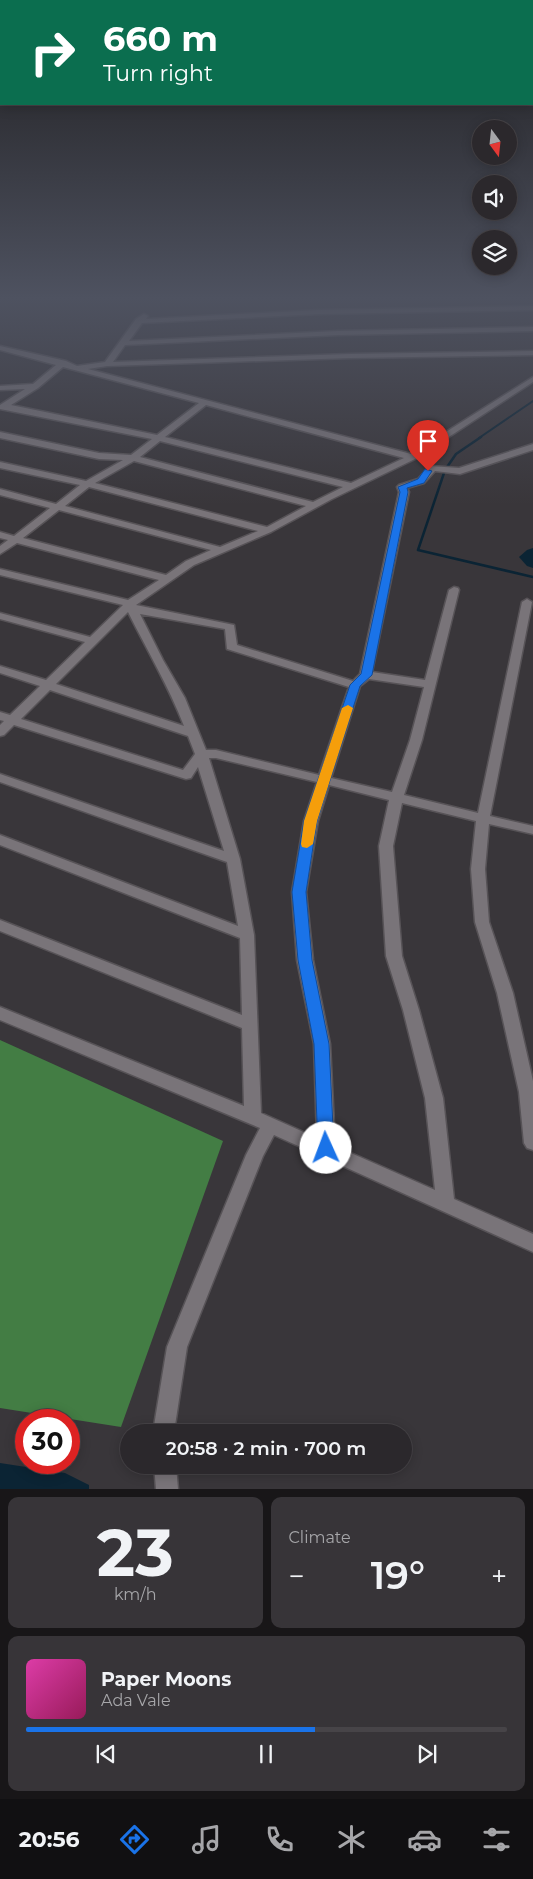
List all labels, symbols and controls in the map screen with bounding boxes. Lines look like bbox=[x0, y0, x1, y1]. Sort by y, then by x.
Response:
text: 660 m bbox=[103, 17, 218, 60]
icon: right bbox=[20, 20, 85, 85]
text: Turn right bbox=[103, 60, 213, 87]
north arrow bbox=[472, 120, 518, 165]
map controls bbox=[472, 120, 517, 275]
button: sound bbox=[472, 175, 517, 220]
button: layers bbox=[472, 230, 517, 275]
pin bbox=[407, 420, 449, 471]
icon: arrive bbox=[414, 427, 442, 455]
position arrow bbox=[299, 1121, 351, 1173]
speed limit sign: 30 bbox=[15, 1409, 80, 1474]
text: 20:58 · 2 min · 700 m bbox=[166, 1437, 366, 1460]
text: 23 bbox=[97, 1513, 174, 1592]
text: Climate bbox=[289, 1528, 351, 1547]
text: 19° bbox=[371, 1552, 425, 1599]
text: − bbox=[289, 1559, 305, 1593]
text: + bbox=[491, 1559, 507, 1593]
text: km/h bbox=[114, 1585, 157, 1604]
text: Paper Moons bbox=[101, 1668, 231, 1691]
text: Ada Vale bbox=[101, 1691, 171, 1710]
icon: previous bbox=[92, 1740, 120, 1768]
icon: pause bbox=[252, 1740, 280, 1768]
icon: next bbox=[413, 1740, 441, 1768]
icon: directions bbox=[117, 1822, 152, 1857]
icon: music bbox=[189, 1822, 224, 1857]
icon: phone bbox=[262, 1822, 297, 1857]
icon: climate bbox=[334, 1822, 369, 1857]
icon: car bbox=[407, 1822, 442, 1857]
icon: filters bbox=[479, 1822, 514, 1857]
text: 20:56 bbox=[19, 1826, 80, 1853]

